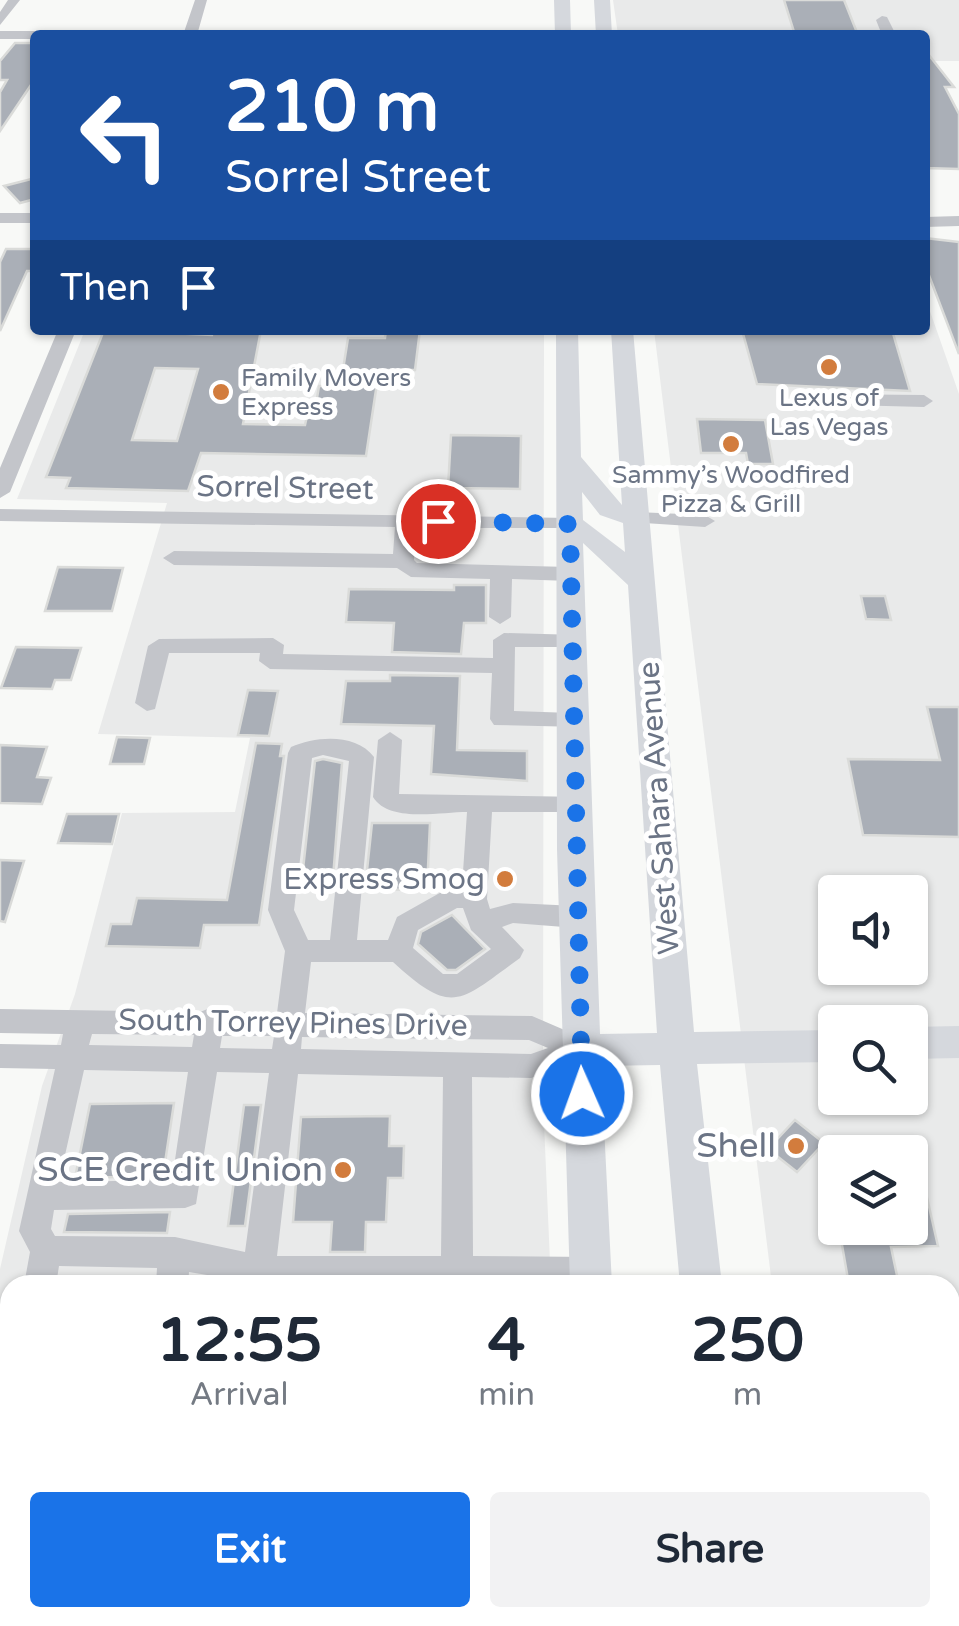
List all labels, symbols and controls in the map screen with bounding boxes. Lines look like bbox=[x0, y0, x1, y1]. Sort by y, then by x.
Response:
text: 210 m bbox=[225, 66, 439, 150]
icon: left bbox=[60, 70, 190, 200]
text: Sorrel Street bbox=[225, 151, 491, 205]
icon: arrive bbox=[171, 260, 226, 315]
text: Then bbox=[60, 265, 151, 311]
marker: Lexus of Las Vegas bbox=[818, 356, 840, 378]
place label: Family Movers Express bbox=[241, 363, 411, 422]
marker: Family Movers Express bbox=[210, 381, 232, 403]
place label: Lexus of Las Vegas bbox=[770, 383, 888, 442]
marker: Sammy’s Woodfired Pizza & Grill bbox=[720, 433, 742, 455]
place label: Sammy’s Woodfired Pizza & Grill bbox=[612, 460, 850, 519]
street label: Sorrel Street bbox=[196, 468, 374, 508]
pin bbox=[396, 479, 481, 564]
icon: arrive bbox=[411, 494, 466, 549]
street label: West Sahara Avenue bbox=[630, 660, 688, 956]
place label: Express Smog bbox=[283, 861, 485, 898]
marker: Express Smog bbox=[494, 868, 516, 890]
map controls bbox=[818, 875, 928, 1245]
button: sound bbox=[818, 875, 928, 985]
street label: South Torrey Pines Drive bbox=[118, 1001, 468, 1045]
button: search bbox=[818, 1005, 928, 1115]
position arrow bbox=[530, 1042, 634, 1146]
place label: Shell bbox=[696, 1125, 776, 1167]
marker: Shell bbox=[785, 1135, 807, 1157]
button: layers bbox=[818, 1135, 928, 1245]
place label: SCE Credit Union bbox=[37, 1149, 323, 1191]
marker: SCE Credit Union bbox=[332, 1159, 354, 1181]
text: 12:55 bbox=[156, 1305, 322, 1377]
text: 4 bbox=[488, 1305, 525, 1377]
text: 250 bbox=[691, 1305, 804, 1377]
text: Arrival bbox=[190, 1376, 289, 1414]
text: min bbox=[478, 1376, 535, 1414]
text: m bbox=[733, 1376, 762, 1414]
button: Exit bbox=[30, 1492, 470, 1607]
button: Share bbox=[490, 1492, 930, 1607]

